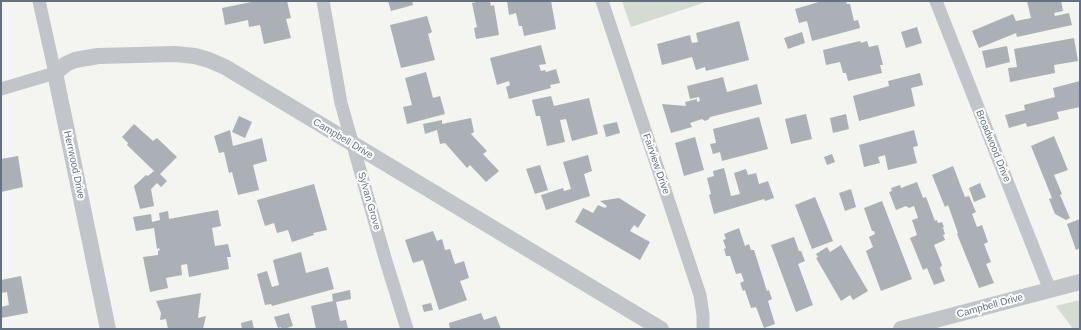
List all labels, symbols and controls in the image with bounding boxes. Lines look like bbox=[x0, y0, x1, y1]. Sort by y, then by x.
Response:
street label: Broadwood Drive bbox=[973, 108, 1013, 184]
street label: Campbell Drive bbox=[311, 116, 375, 162]
street label: Herrwood Drive bbox=[61, 130, 87, 200]
street label: Fairview Drive bbox=[640, 132, 672, 196]
street label: Sylvan Grove bbox=[355, 170, 383, 232]
street label: Campbell Drive bbox=[955, 291, 1025, 321]

